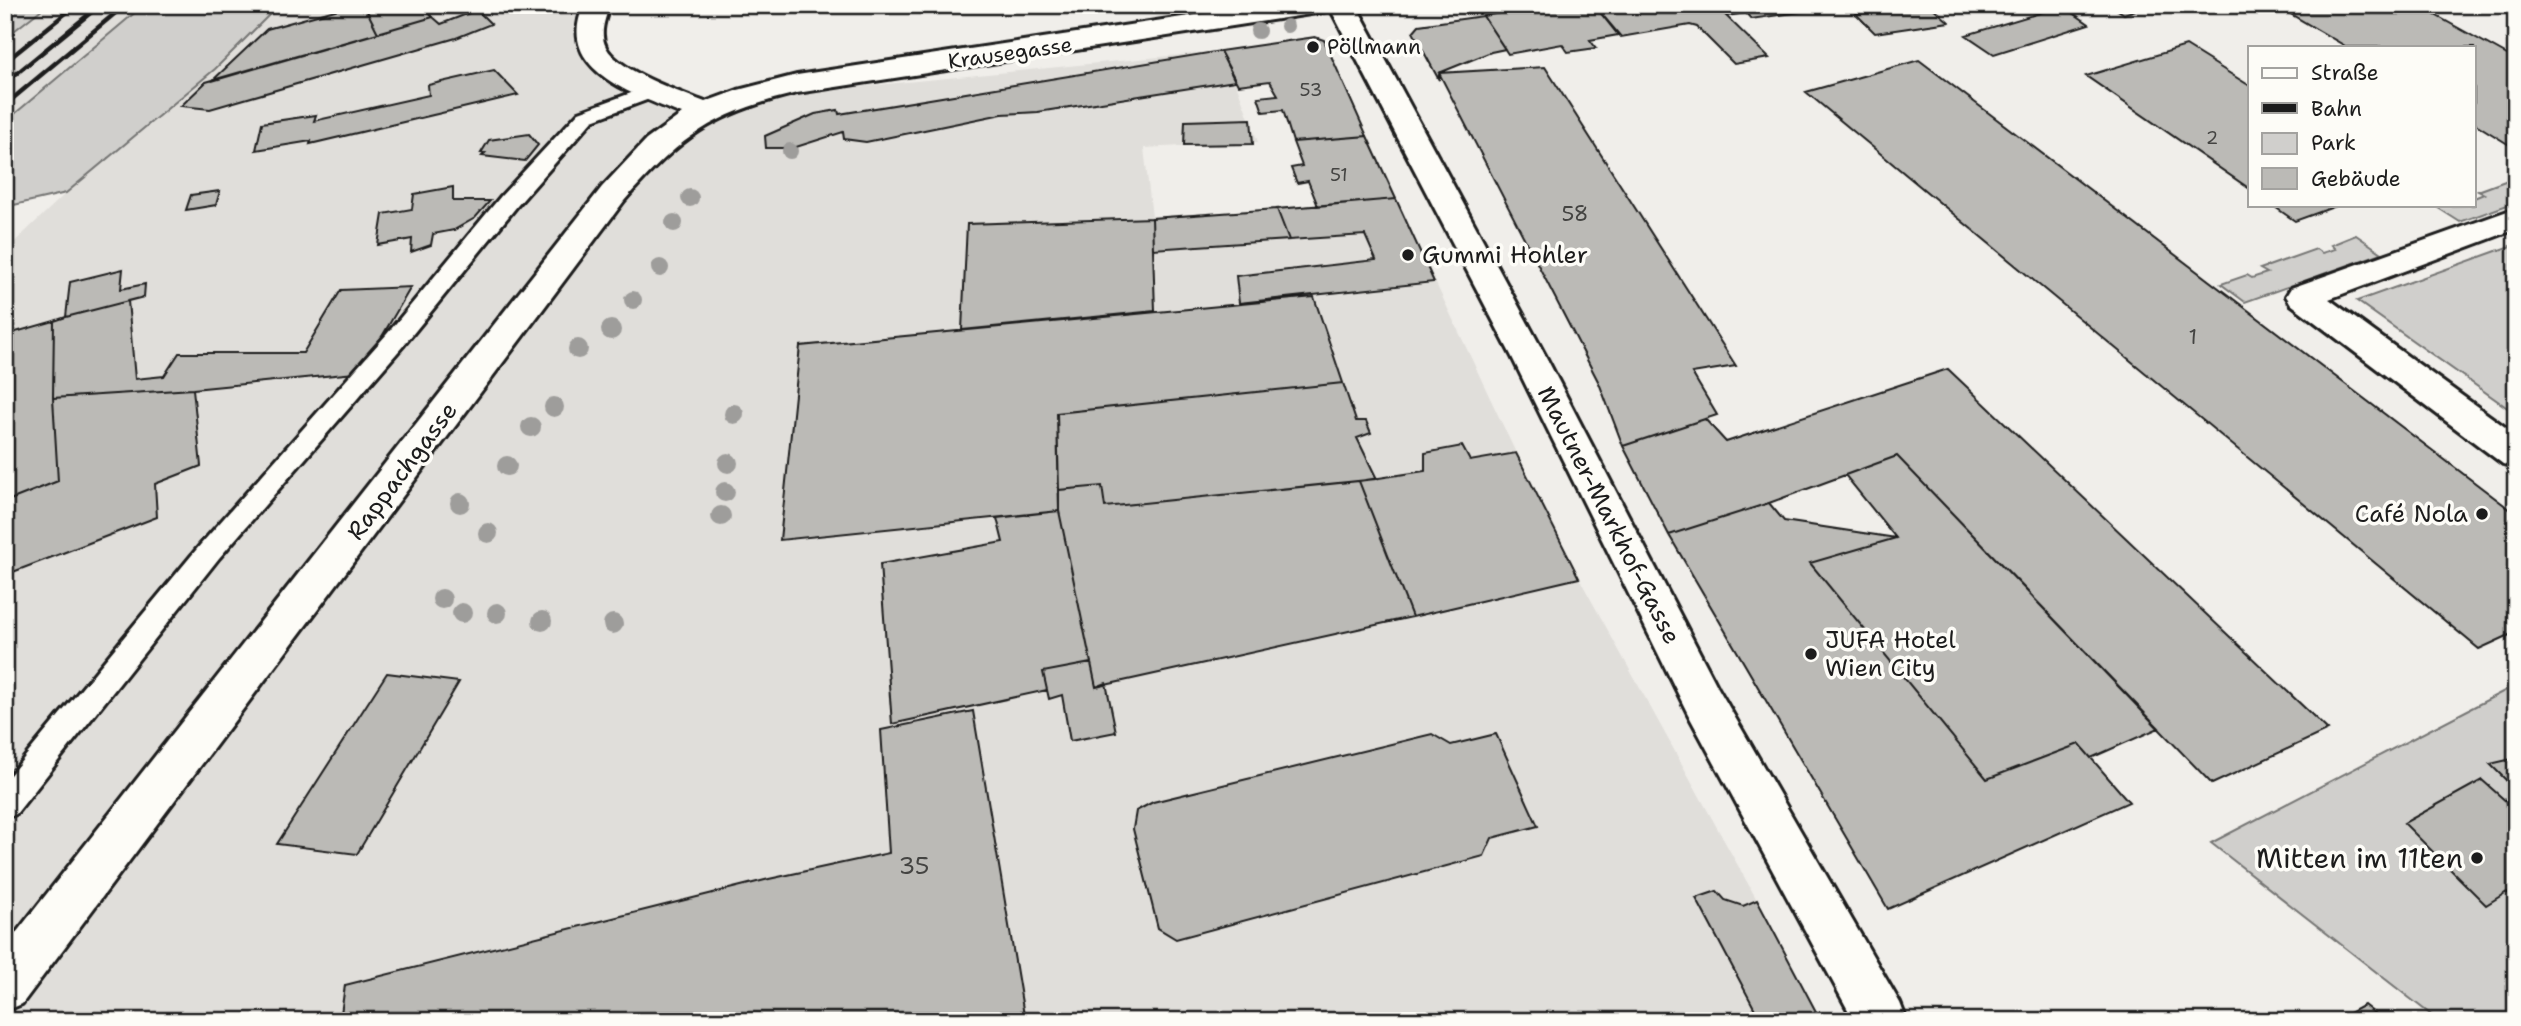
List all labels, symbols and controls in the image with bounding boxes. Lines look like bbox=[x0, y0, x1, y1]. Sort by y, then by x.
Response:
street label: Krausegasse bbox=[946, 30, 1074, 76]
place label: Pöllmann bbox=[1327, 33, 1421, 61]
marker: Pöllmann bbox=[1305, 39, 1321, 55]
legend bbox=[2248, 46, 2476, 206]
text: Straße bbox=[2311, 59, 2379, 87]
house number: 53 bbox=[1300, 78, 1322, 102]
text: Bahn bbox=[2311, 95, 2362, 123]
house number: 2 bbox=[2206, 126, 2218, 150]
text: Park bbox=[2311, 129, 2356, 157]
house number: 51 bbox=[1330, 163, 1348, 187]
text: Gebäude bbox=[2311, 165, 2401, 193]
house number: 58 bbox=[1561, 200, 1589, 228]
place label: Gummi Hohler bbox=[1422, 239, 1588, 271]
marker: Gummi Hohler bbox=[1400, 247, 1416, 263]
house number: 1 bbox=[2189, 323, 2197, 351]
street label: Mautner-Markhof-Gasse bbox=[1530, 381, 1688, 649]
street label: Rappachgasse bbox=[340, 395, 464, 547]
place label: Café Nola bbox=[2355, 498, 2468, 530]
marker: Café Nola bbox=[2474, 506, 2490, 522]
place label: JUFA Hotel Wien City bbox=[1825, 624, 1956, 684]
marker: JUFA Hotel Wien City bbox=[1803, 646, 1819, 662]
place label: Mitten im 11ten bbox=[2256, 839, 2463, 877]
house number: 35 bbox=[899, 850, 929, 882]
marker: Mitten im 11ten bbox=[2469, 850, 2485, 866]

